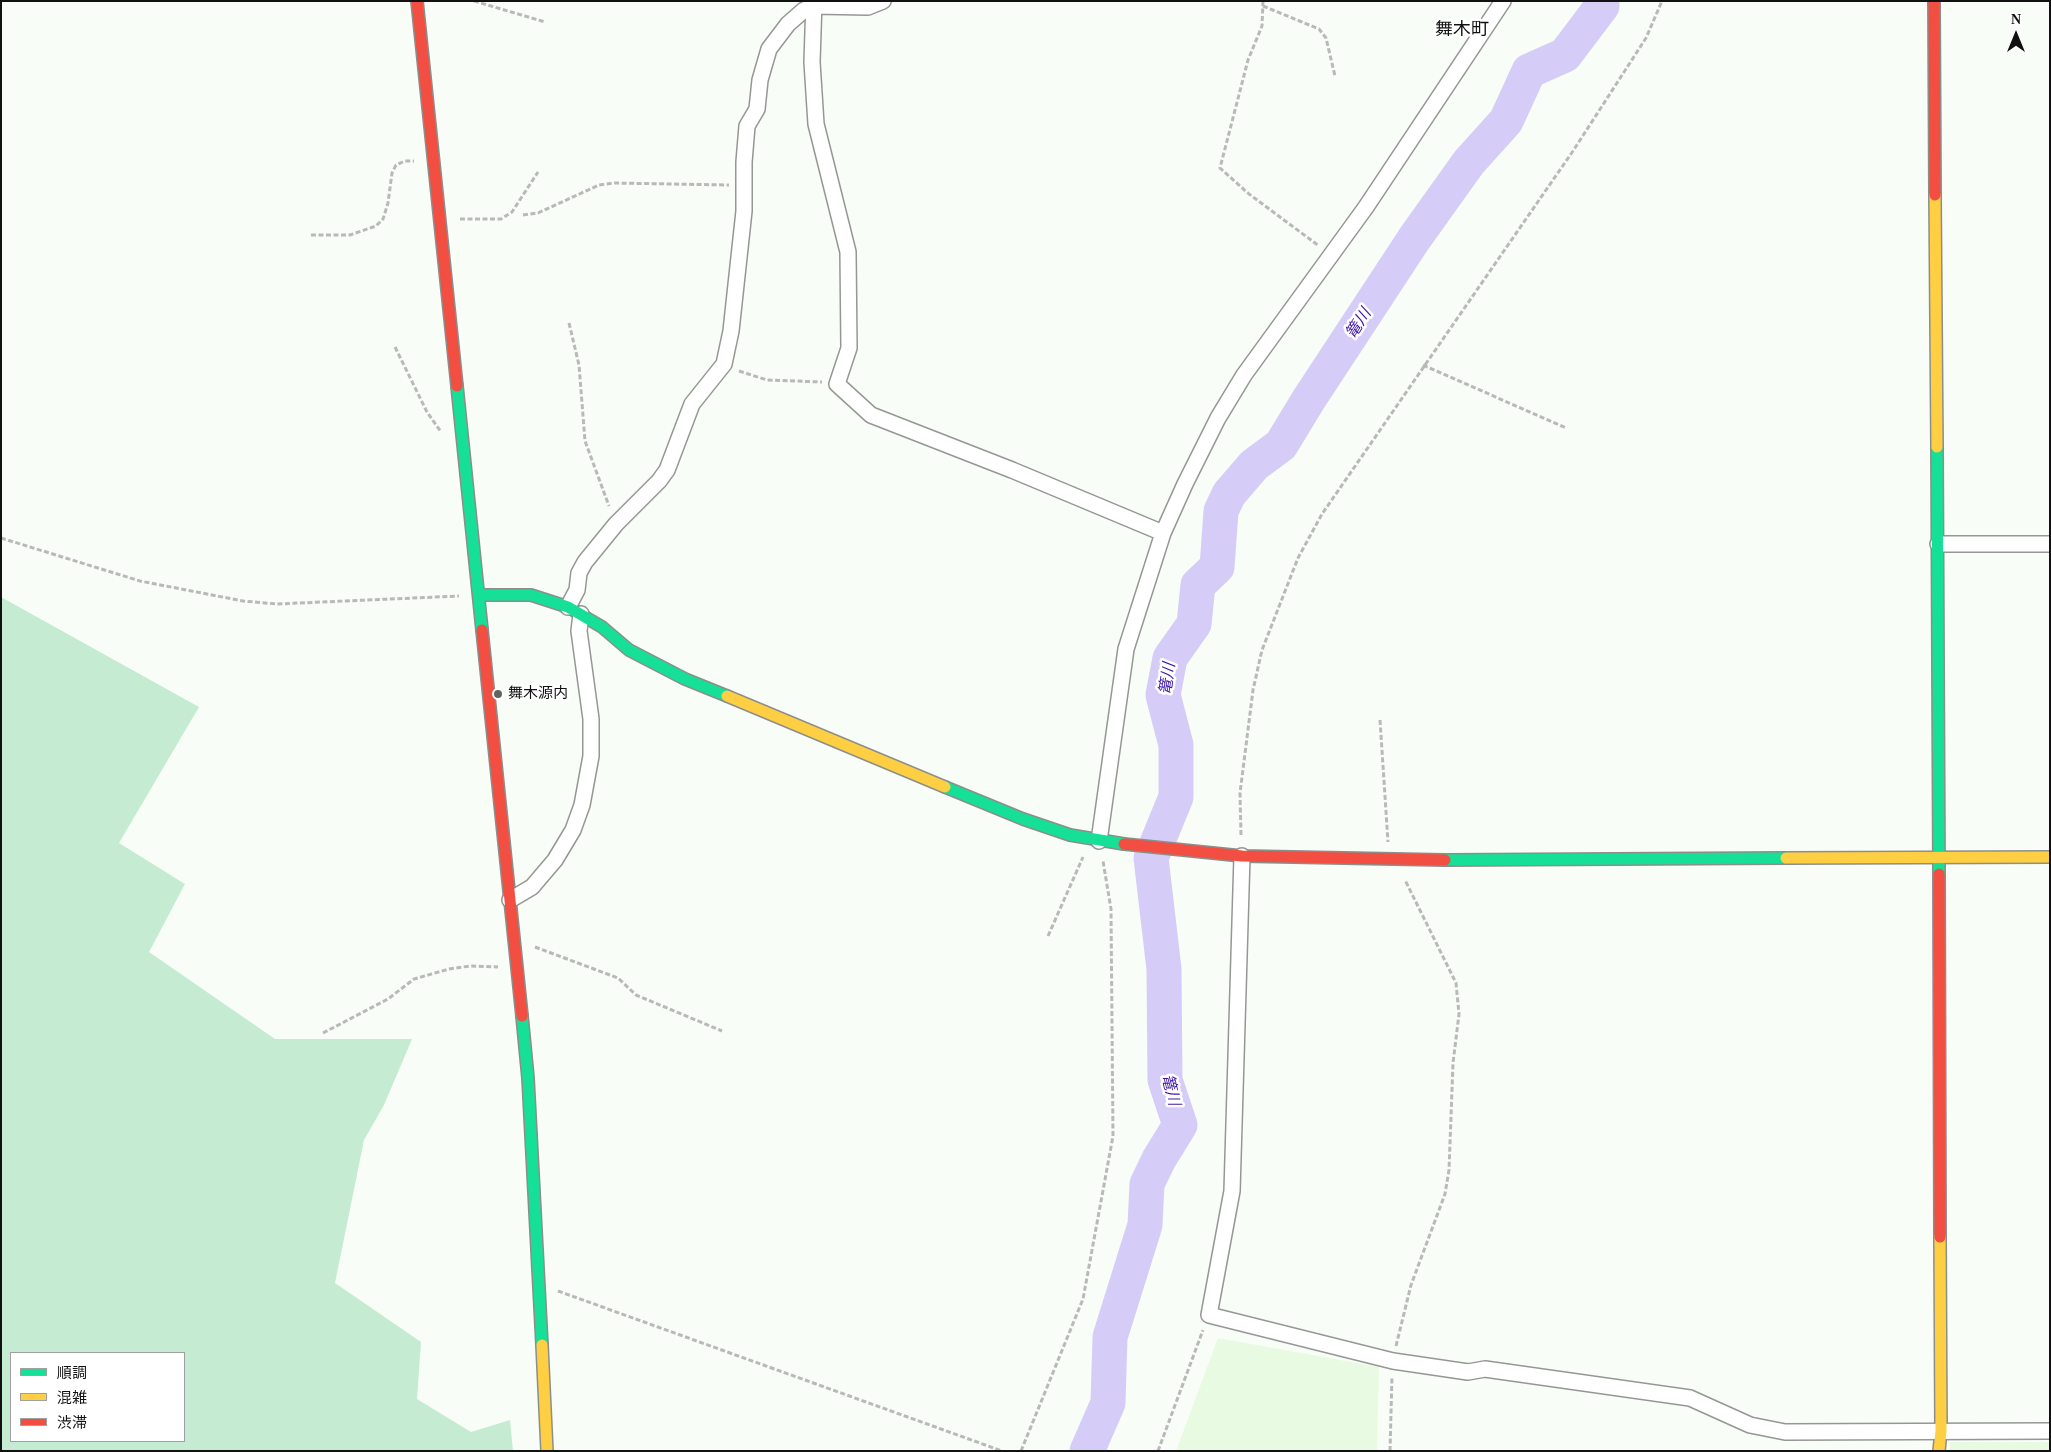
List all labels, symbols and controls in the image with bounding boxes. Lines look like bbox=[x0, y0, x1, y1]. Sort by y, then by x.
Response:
north arrow bbox=[1991, 10, 2041, 60]
text: N bbox=[2011, 12, 2021, 27]
district label: 舞木町 bbox=[1435, 19, 1489, 41]
water label: 篭川 bbox=[1342, 305, 1376, 343]
water label: 篭川 bbox=[1156, 662, 1180, 696]
place label: 舞木源内 bbox=[508, 685, 568, 703]
marker: 舞木源内 bbox=[492, 688, 504, 700]
water label: 篭川 bbox=[1157, 1072, 1183, 1108]
legend bbox=[10, 1352, 185, 1442]
text: 順調 bbox=[57, 1365, 87, 1381]
text: 混雑 bbox=[57, 1390, 87, 1406]
text: 渋滞 bbox=[57, 1415, 87, 1431]

